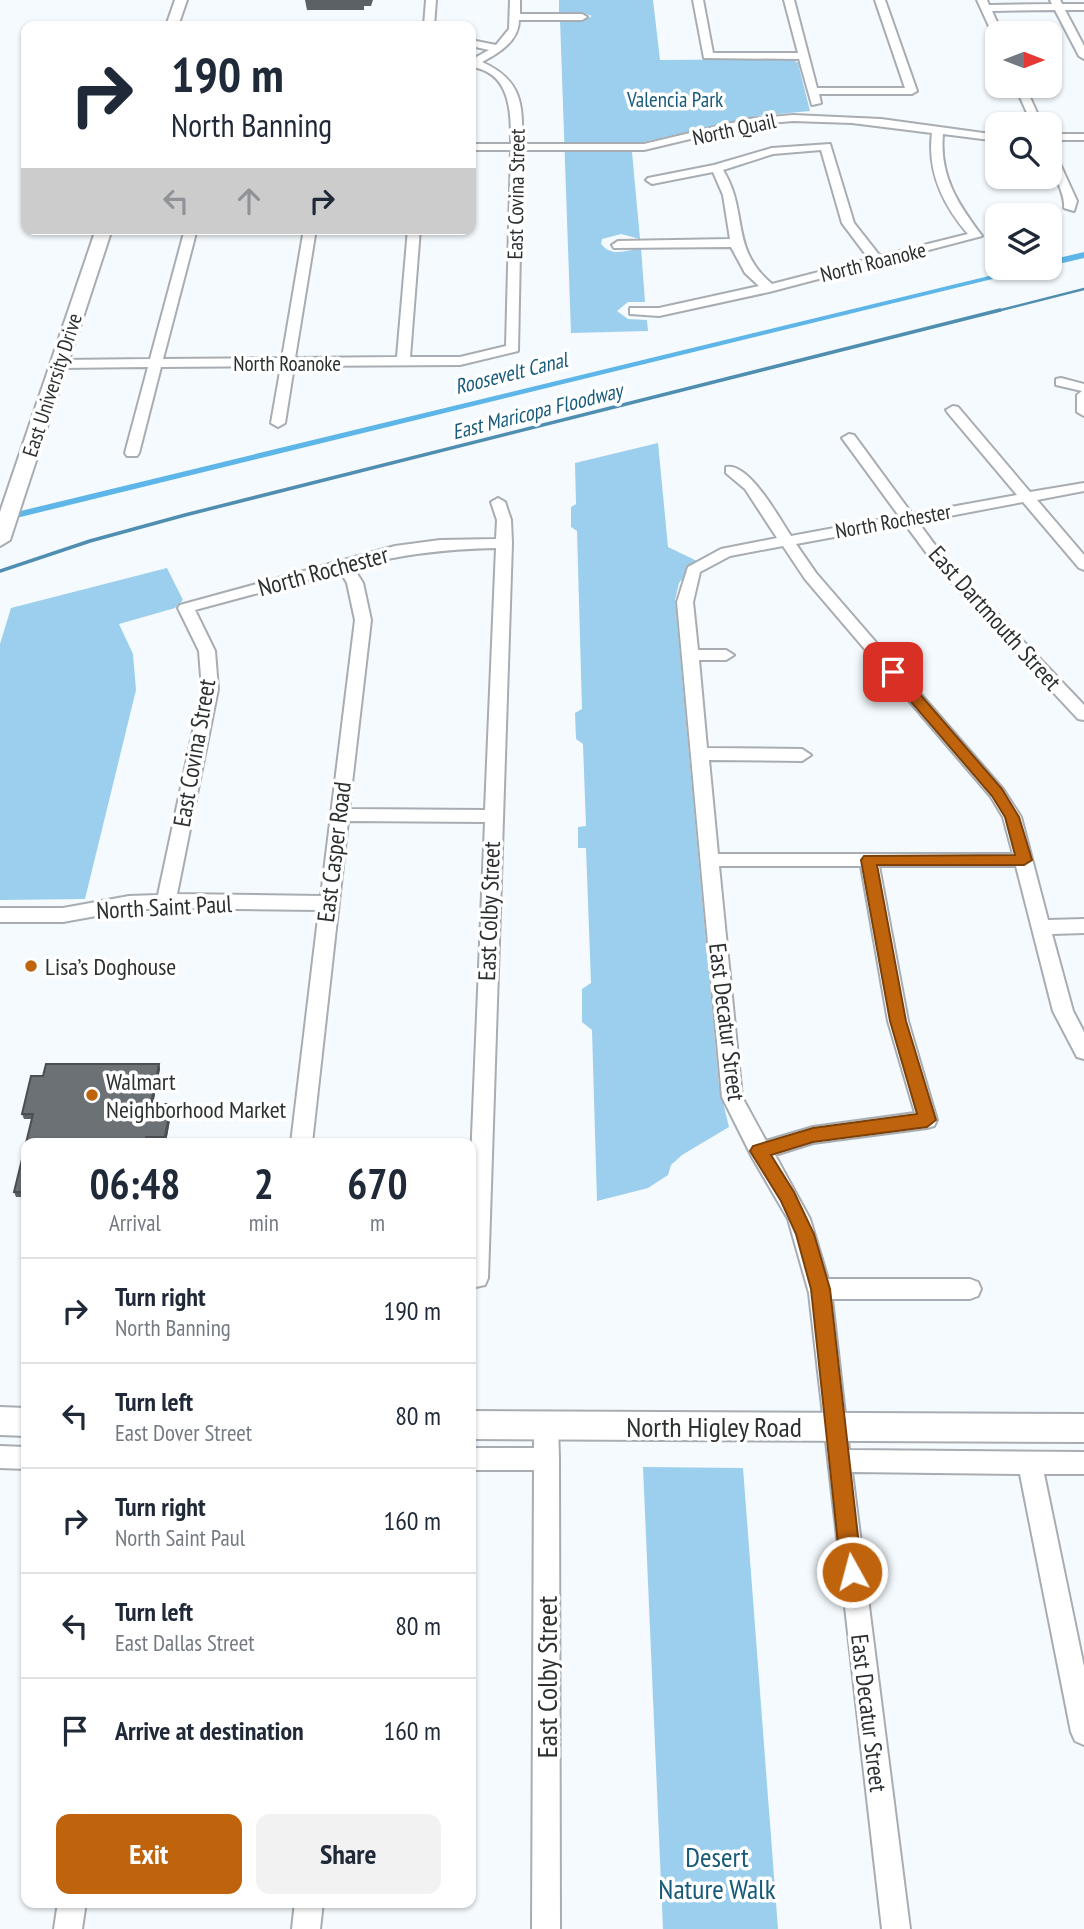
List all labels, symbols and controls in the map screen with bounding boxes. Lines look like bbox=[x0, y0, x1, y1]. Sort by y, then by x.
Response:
north arrow bbox=[985, 21, 1062, 98]
map controls bbox=[985, 21, 1062, 280]
text: 190 m bbox=[171, 42, 284, 106]
icon: right bbox=[56, 49, 147, 140]
park label: Valencia Park bbox=[626, 86, 723, 113]
text: North Banning bbox=[171, 104, 332, 146]
street label: North Quail bbox=[690, 107, 778, 151]
button: search bbox=[985, 112, 1062, 189]
street label: East Covina Street bbox=[501, 128, 531, 260]
icon: left bbox=[157, 182, 195, 220]
icon: ahead bbox=[230, 182, 268, 220]
icon: right bbox=[303, 182, 341, 220]
button: layers bbox=[985, 203, 1062, 280]
street label: North Roanoke bbox=[817, 236, 929, 288]
street label: East University Drive bbox=[16, 310, 88, 460]
water label: Roosevelt Canal bbox=[452, 345, 572, 400]
street label: North Roanoke bbox=[233, 350, 341, 377]
water label: East Maricopa Floodway bbox=[449, 376, 628, 445]
street label: North Rochester bbox=[833, 498, 953, 544]
street label: North Rochester bbox=[254, 539, 392, 603]
street label: East Dartmouth Street bbox=[922, 539, 1068, 697]
pin bbox=[863, 642, 923, 702]
icon: arrive bbox=[874, 653, 912, 691]
street label: East Covina Street bbox=[166, 676, 222, 829]
street label: East Casper Road bbox=[310, 780, 358, 924]
street label: East Colby Street bbox=[471, 840, 507, 981]
street label: North Saint Paul bbox=[95, 888, 233, 926]
street label: East Decatur Street bbox=[702, 941, 752, 1103]
place label: Lisa’s Doghouse bbox=[45, 951, 176, 982]
marker: Lisa’s Doghouse bbox=[23, 958, 39, 974]
place label: Walmart Neighborhood Market bbox=[106, 1066, 287, 1125]
marker: Walmart Neighborhood Market bbox=[84, 1087, 100, 1103]
text: 06:48 bbox=[89, 1156, 180, 1211]
text: 2 bbox=[254, 1156, 274, 1211]
text: 670 bbox=[347, 1156, 408, 1211]
text: Arrival bbox=[109, 1208, 161, 1237]
text: min bbox=[249, 1208, 279, 1237]
text: m bbox=[370, 1208, 385, 1237]
text: Turn right bbox=[115, 1280, 206, 1313]
icon: right bbox=[56, 1292, 94, 1330]
text: 190 m bbox=[383, 1294, 441, 1327]
text: North Banning bbox=[115, 1313, 231, 1342]
text: Turn left bbox=[115, 1385, 193, 1418]
icon: left bbox=[56, 1397, 94, 1435]
text: 80 m bbox=[395, 1399, 441, 1432]
street label: North Higley Road bbox=[626, 1408, 802, 1445]
text: East Dover Street bbox=[115, 1418, 252, 1447]
text: Turn right bbox=[115, 1490, 206, 1523]
icon: right bbox=[56, 1502, 94, 1540]
text: 160 m bbox=[383, 1504, 441, 1537]
text: North Saint Paul bbox=[115, 1523, 245, 1552]
position arrow bbox=[815, 1535, 889, 1609]
text: Turn left bbox=[115, 1595, 193, 1628]
street label: East Colby Street bbox=[528, 1595, 565, 1758]
icon: left bbox=[56, 1607, 94, 1645]
text: 80 m bbox=[395, 1609, 441, 1642]
text: East Dallas Street bbox=[115, 1628, 255, 1657]
street label: East Decatur Street bbox=[844, 1632, 894, 1794]
icon: arrive bbox=[56, 1712, 94, 1750]
text: Arrive at destination bbox=[115, 1714, 304, 1747]
text: 160 m bbox=[383, 1714, 441, 1747]
button: Exit bbox=[56, 1814, 242, 1894]
button: Share bbox=[256, 1814, 441, 1894]
park label: Desert Nature Walk bbox=[658, 1838, 776, 1907]

